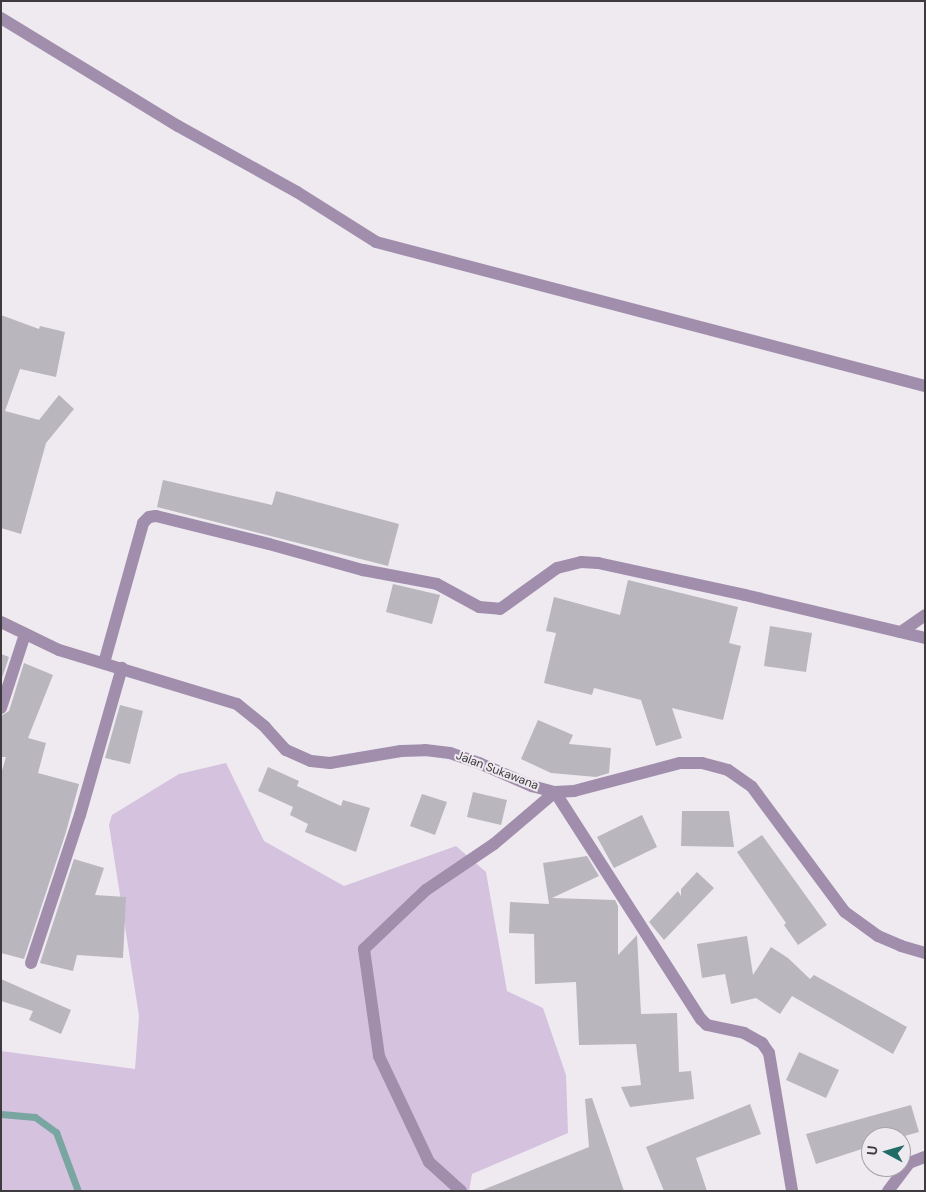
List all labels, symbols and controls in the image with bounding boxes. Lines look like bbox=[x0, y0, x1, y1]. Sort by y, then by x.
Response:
street label: Jalan Sukawana bbox=[454, 749, 540, 793]
north arrow bbox=[861, 1127, 911, 1177]
text: U bbox=[863, 1145, 882, 1156]

